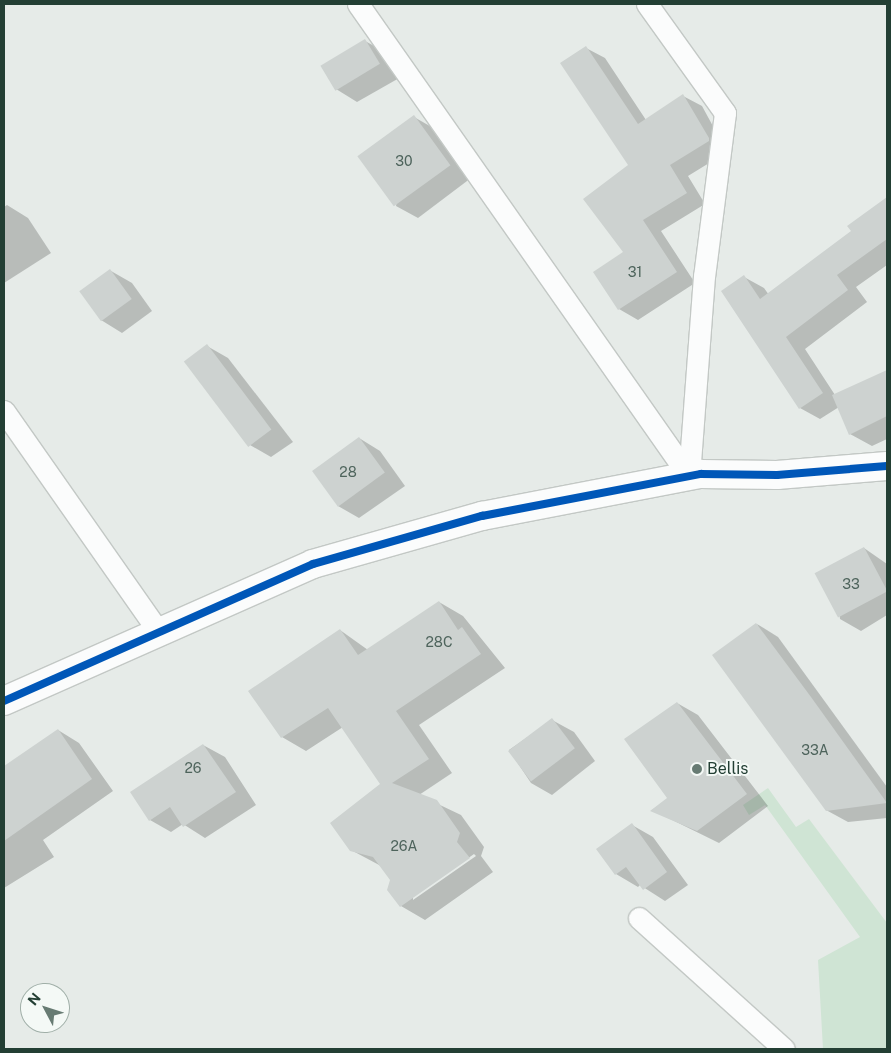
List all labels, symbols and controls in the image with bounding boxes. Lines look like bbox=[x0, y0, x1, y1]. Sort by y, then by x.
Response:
house number: 30 bbox=[395, 153, 413, 169]
house number: 31 bbox=[628, 264, 642, 280]
house number: 28 bbox=[339, 464, 357, 480]
house number: 33 bbox=[842, 576, 860, 592]
house number: 28C bbox=[425, 634, 453, 650]
house number: 33A bbox=[801, 742, 829, 758]
place label: Bellis bbox=[707, 759, 748, 779]
house number: 26 bbox=[184, 760, 202, 776]
marker: Bellis bbox=[691, 763, 703, 775]
house number: 26A bbox=[391, 838, 417, 854]
north arrow bbox=[20, 983, 70, 1033]
text: N bbox=[25, 990, 44, 1008]

